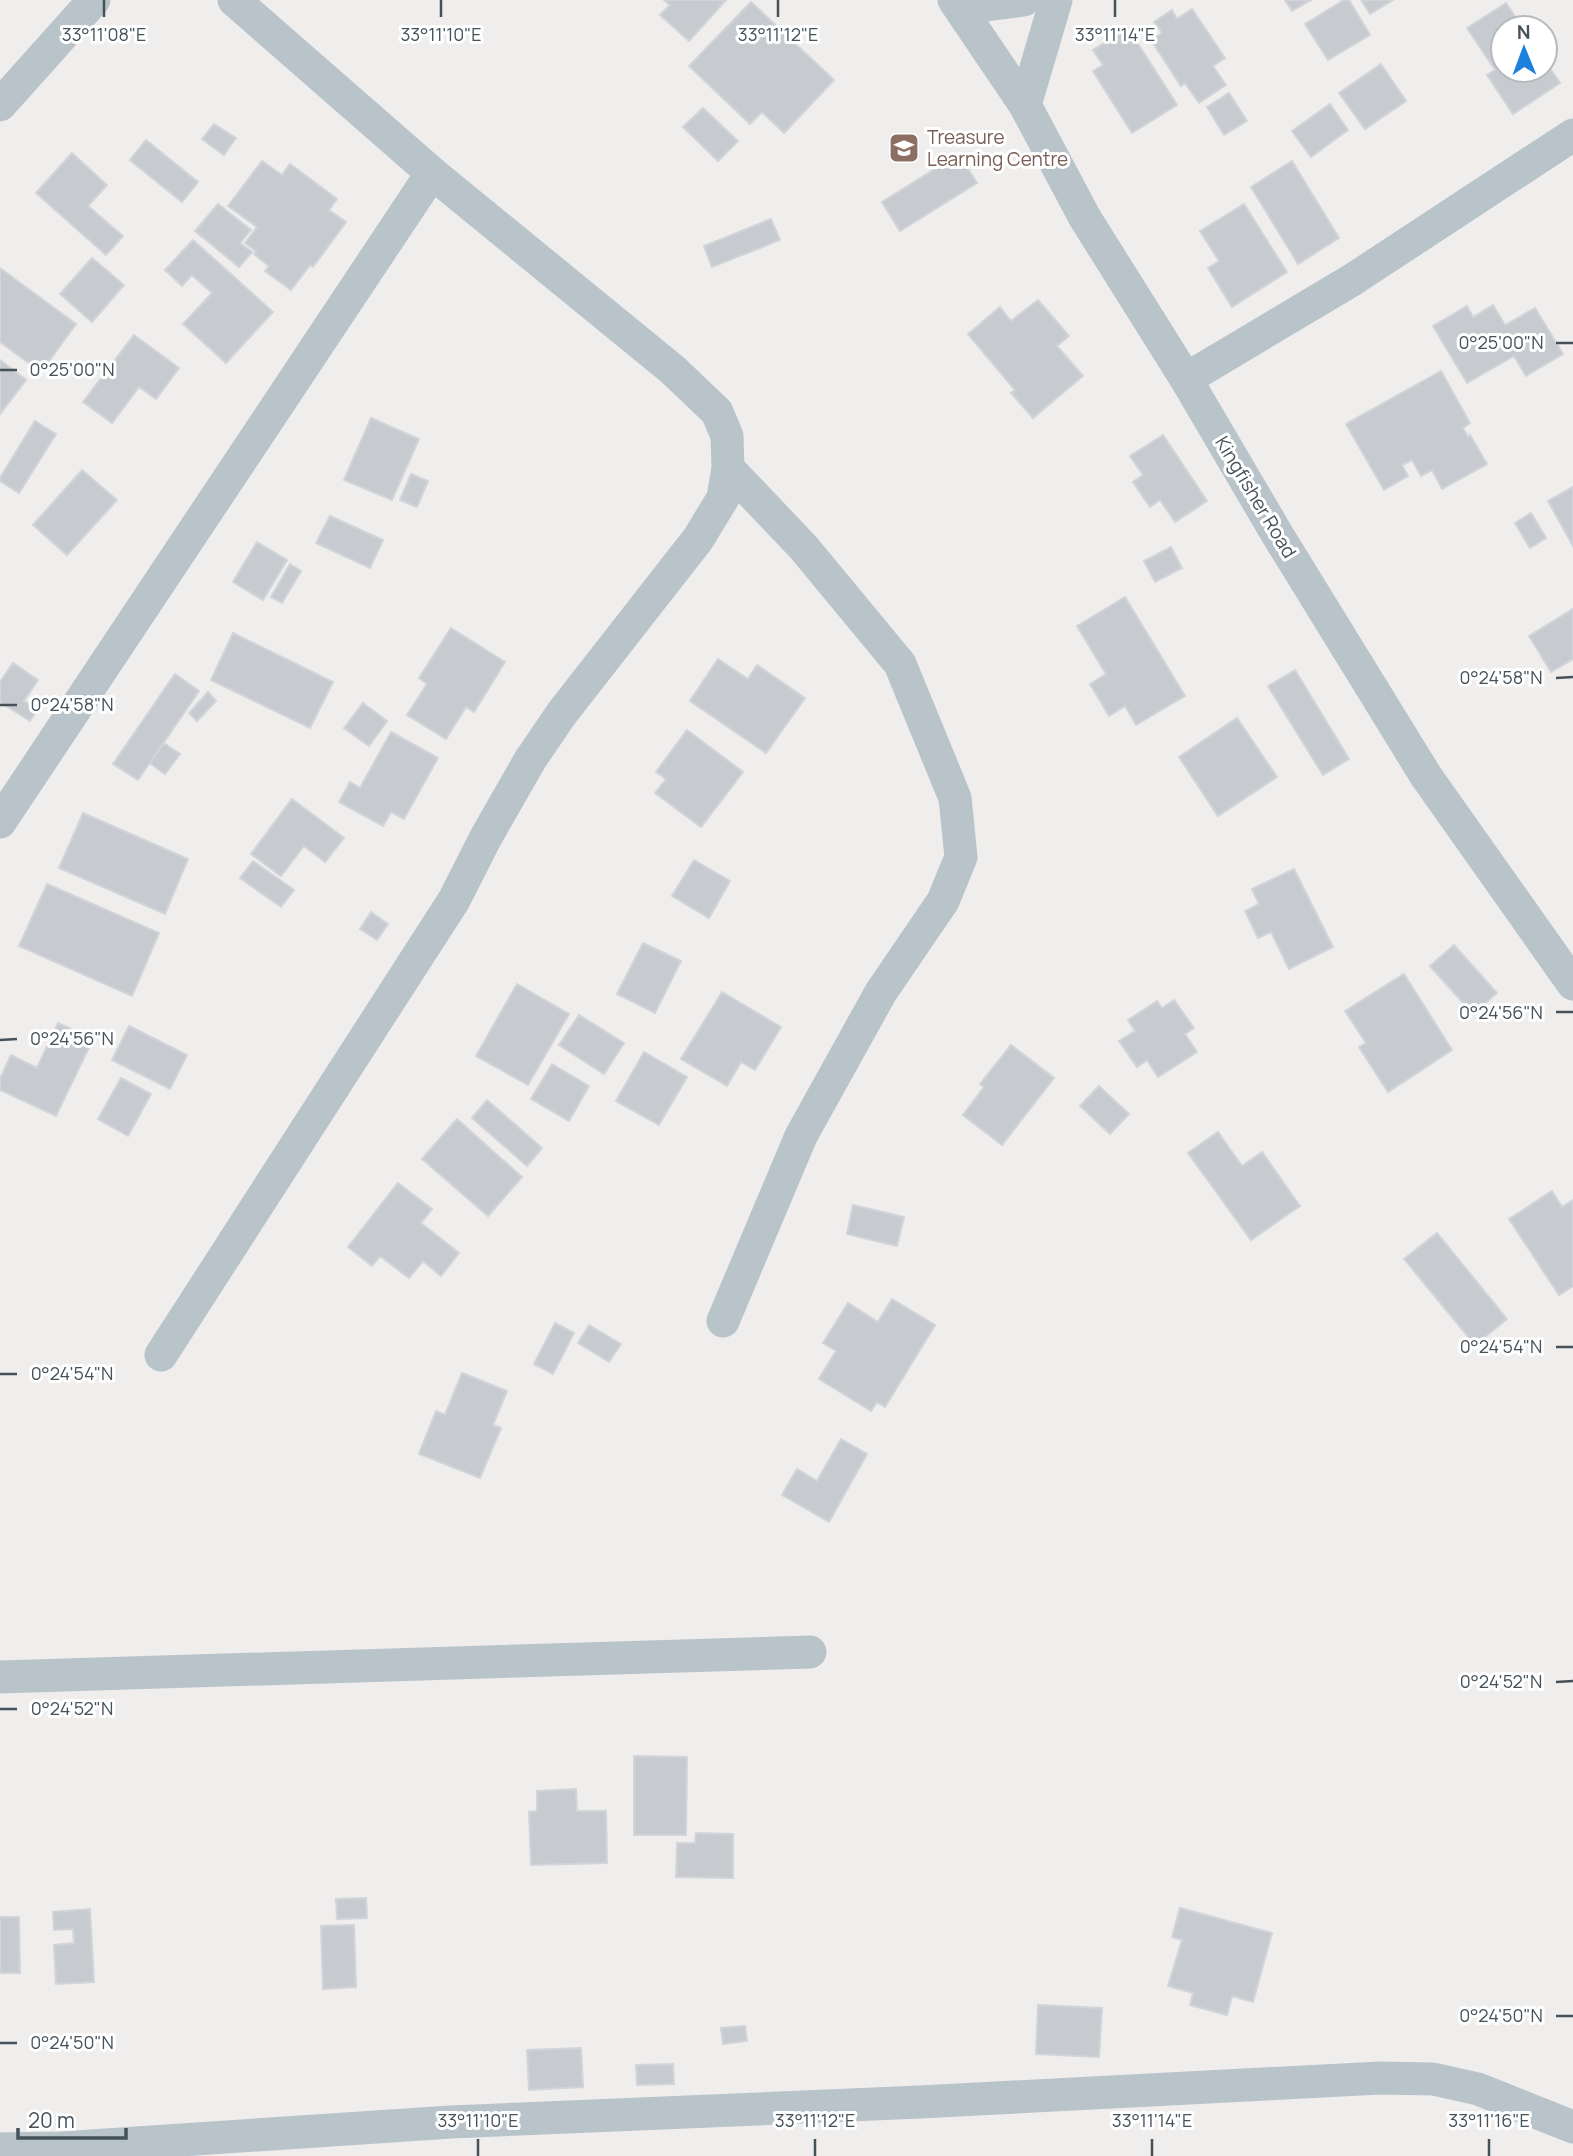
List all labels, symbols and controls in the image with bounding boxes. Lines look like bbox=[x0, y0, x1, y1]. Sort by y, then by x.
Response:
north arrow bbox=[1489, 14, 1559, 84]
text: N bbox=[1517, 19, 1531, 45]
text: 33°11'08"E bbox=[62, 22, 146, 46]
text: 33°11'10"E bbox=[400, 22, 482, 46]
text: 33°11'12"E bbox=[738, 22, 818, 46]
text: 33°11'14"E bbox=[1075, 22, 1155, 46]
place label: Treasure Learning Centre bbox=[927, 124, 1068, 172]
school or university icon: Treasure Learning Centre bbox=[887, 131, 921, 165]
text: 0°25'00"N bbox=[1459, 330, 1543, 354]
text: 0°25'00"N bbox=[30, 357, 114, 381]
street label: Kingfisher Road bbox=[1209, 431, 1303, 563]
text: 0°24'58"N bbox=[1459, 665, 1543, 689]
text: 0°24'58"N bbox=[30, 692, 114, 716]
text: 0°24'56"N bbox=[1459, 1000, 1543, 1024]
text: 0°24'56"N bbox=[30, 1026, 114, 1050]
text: 0°24'54"N bbox=[1460, 1334, 1542, 1358]
text: 0°24'54"N bbox=[31, 1361, 113, 1385]
text: 0°24'52"N bbox=[1460, 1669, 1542, 1693]
text: 0°24'52"N bbox=[31, 1696, 113, 1720]
text: 0°24'50"N bbox=[1459, 2003, 1543, 2027]
text: 0°24'50"N bbox=[30, 2030, 114, 2054]
scale bar bbox=[18, 2096, 126, 2140]
text: 20 m bbox=[28, 2106, 75, 2134]
text: 33°11'10"E bbox=[437, 2108, 519, 2132]
text: 33°11'12"E bbox=[775, 2108, 855, 2132]
text: 33°11'14"E bbox=[1112, 2108, 1192, 2132]
text: 33°11'16"E bbox=[1448, 2108, 1530, 2132]

